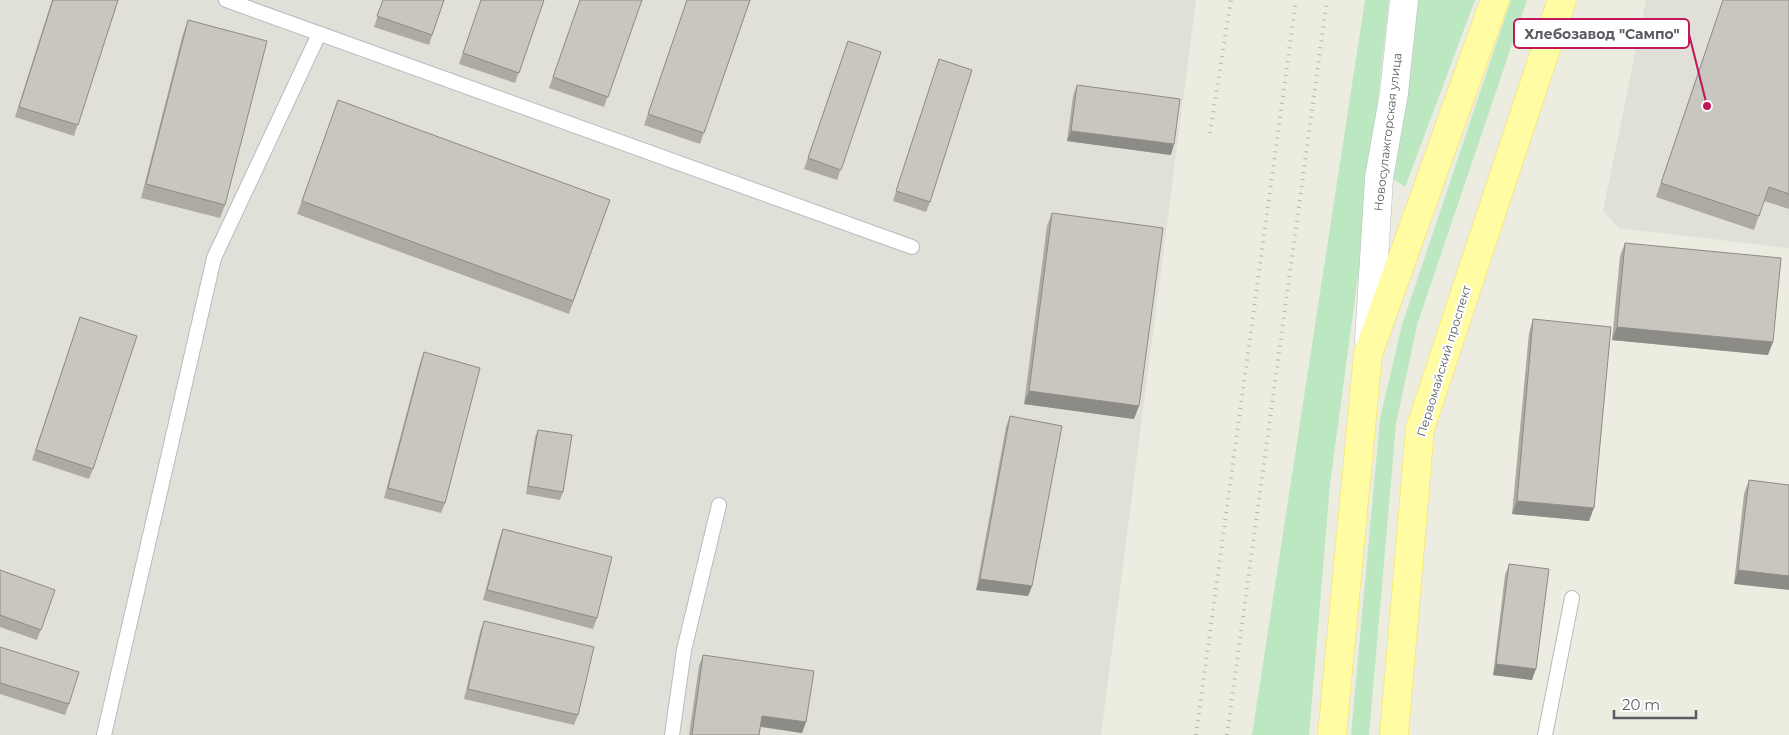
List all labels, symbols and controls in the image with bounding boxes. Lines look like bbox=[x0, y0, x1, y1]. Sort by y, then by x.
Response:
callout: Хлебозавод "Сампо" bbox=[1514, 19, 1689, 48]
text: Хлебозавод "Сампо" bbox=[1524, 25, 1680, 43]
street label: Новосулажгорская улица bbox=[1370, 52, 1405, 212]
street label: Первомайский проспект bbox=[1413, 283, 1474, 438]
scale bar bbox=[1614, 688, 1696, 720]
text: 20 m bbox=[1622, 695, 1660, 714]

